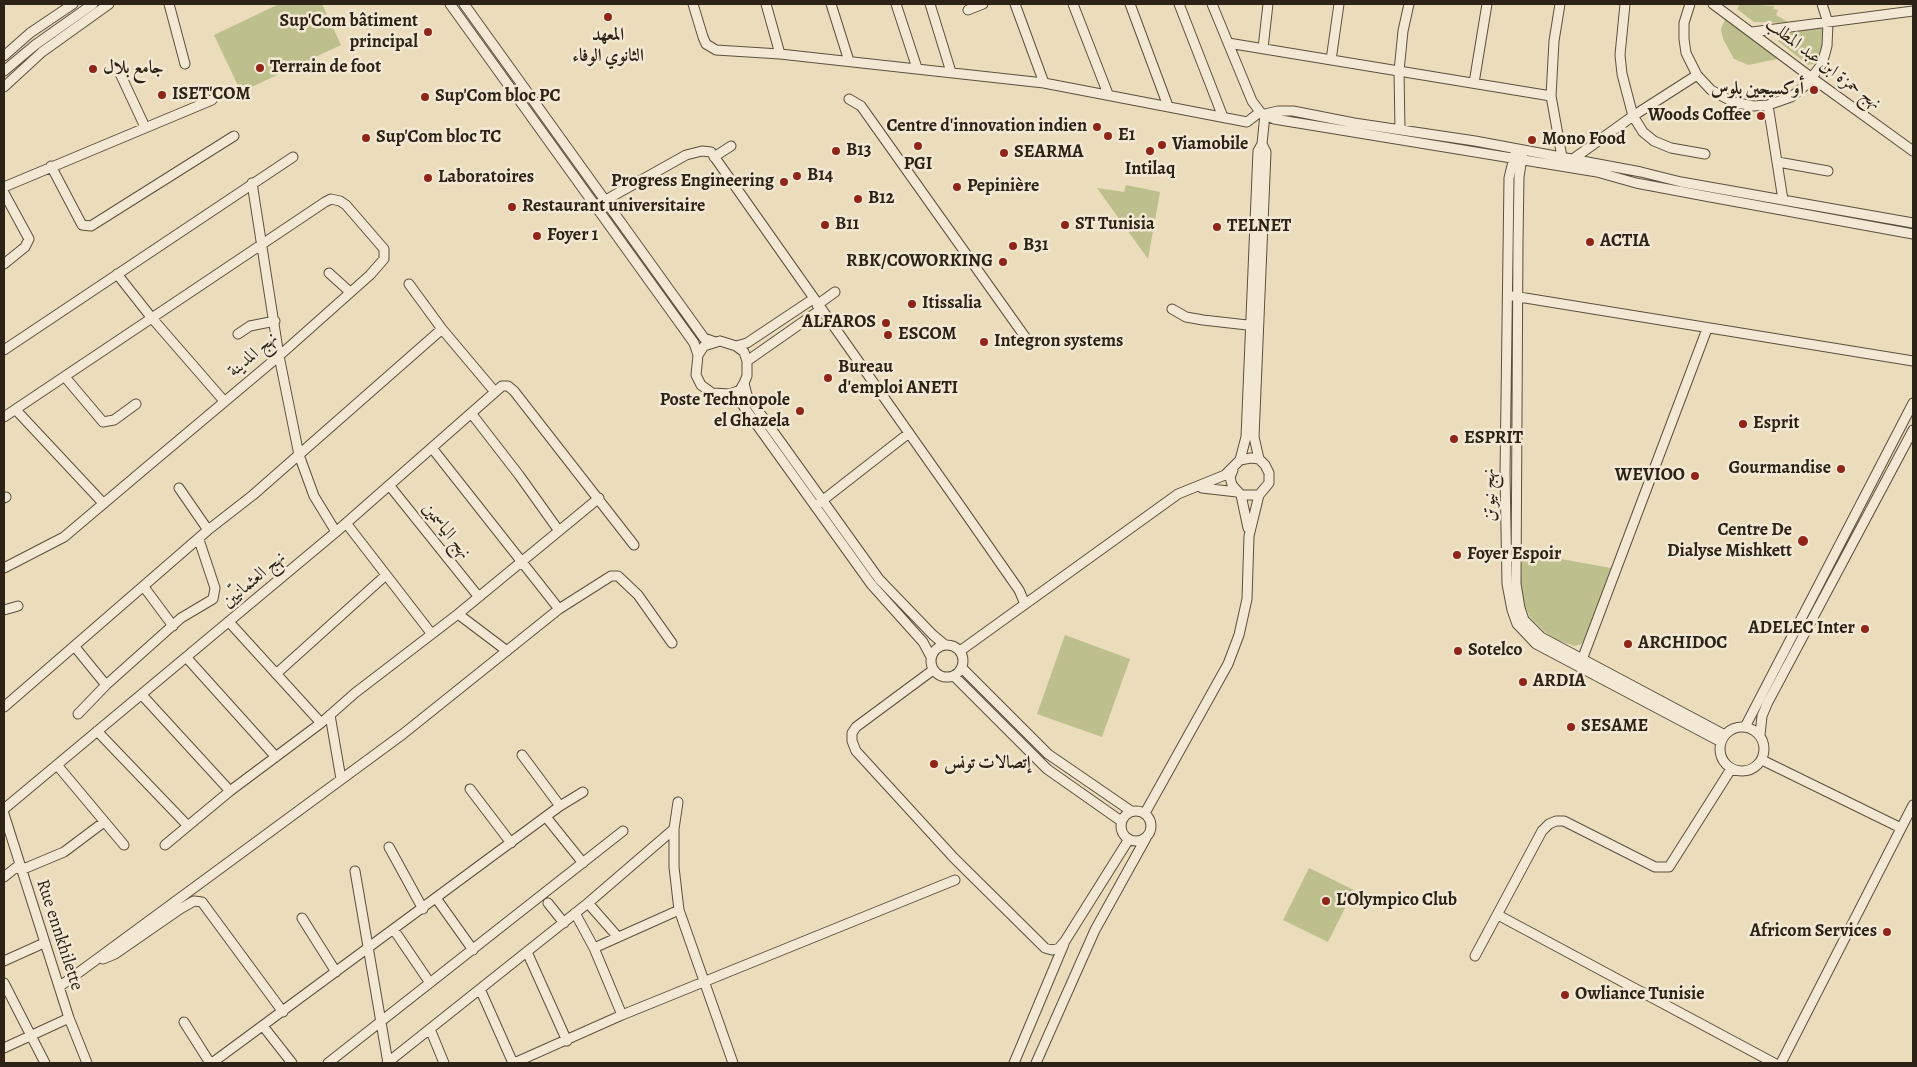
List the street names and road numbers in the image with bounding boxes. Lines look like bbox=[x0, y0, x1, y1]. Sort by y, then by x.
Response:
street label: نهج حمزة ابن عبد المطلب bbox=[1761, 13, 1885, 115]
street label: نهج المدينة bbox=[224, 328, 282, 382]
street label: نهج نيوتن bbox=[1479, 468, 1501, 522]
street label: نهج الياسمين bbox=[417, 498, 475, 564]
street label: نهج العثمانيّين bbox=[218, 547, 290, 613]
street label: Rue ennkhilette bbox=[31, 877, 87, 993]

